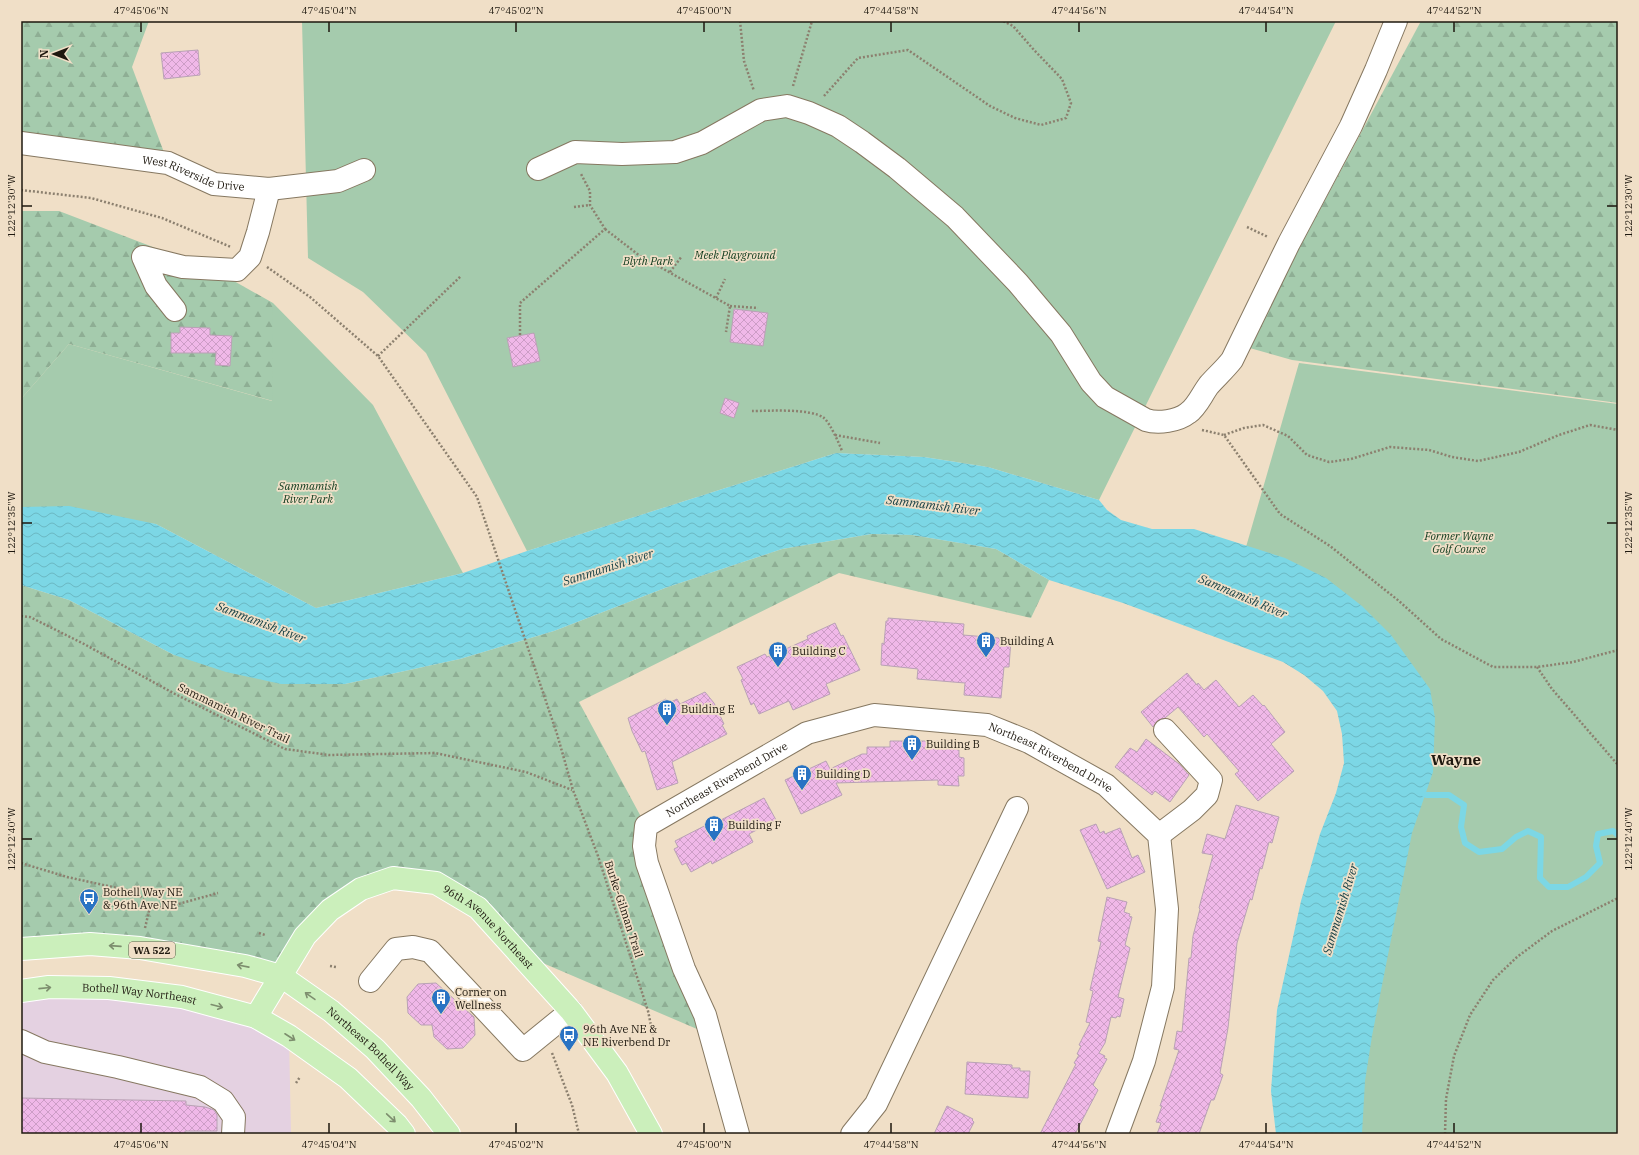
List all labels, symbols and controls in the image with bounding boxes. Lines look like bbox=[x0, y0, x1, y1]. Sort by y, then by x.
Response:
text: 47°45'06"N bbox=[114, 4, 169, 17]
text: 47°45'04"N bbox=[302, 4, 357, 17]
text: 47°45'02"N bbox=[489, 4, 544, 17]
text: 47°45'00"N bbox=[677, 4, 732, 17]
text: 47°44'58"N bbox=[864, 4, 919, 17]
text: 47°44'56"N bbox=[1052, 4, 1107, 17]
text: 47°44'54"N bbox=[1239, 4, 1294, 17]
text: 47°44'52"N bbox=[1427, 4, 1482, 17]
north arrow bbox=[34, 34, 74, 74]
text: N bbox=[37, 49, 51, 58]
street label: West Riverside Drive bbox=[141, 153, 245, 194]
text: 122°12'30"W bbox=[5, 174, 18, 238]
text: 122°12'30"W bbox=[1622, 174, 1635, 238]
park label: Meek Playground bbox=[694, 248, 776, 262]
park label: Blyth Park bbox=[622, 254, 673, 268]
park label: Sammamish River Park bbox=[277, 479, 338, 506]
text: 122°12'35"W bbox=[5, 491, 18, 555]
text: 122°12'35"W bbox=[1622, 491, 1635, 555]
water label: Sammamish River bbox=[884, 492, 981, 518]
park label: Former Wayne Golf Course bbox=[1423, 529, 1494, 556]
water label: Sammamish River bbox=[560, 545, 656, 589]
water label: Sammamish River bbox=[1196, 570, 1290, 622]
water label: Sammamish River bbox=[213, 598, 308, 646]
building icon: Building A bbox=[975, 630, 997, 658]
place label: Building A bbox=[1000, 634, 1055, 648]
building icon: Building C bbox=[767, 640, 789, 668]
place label: Building C bbox=[792, 644, 846, 658]
street label: Sammamish River Trail bbox=[176, 680, 292, 746]
building icon: Building E bbox=[656, 698, 678, 726]
place label: Building E bbox=[681, 702, 735, 716]
street label: Northeast Riverbend Drive bbox=[987, 719, 1116, 795]
building icon: Building B bbox=[901, 733, 923, 761]
place label: Building B bbox=[926, 737, 980, 751]
street label: Northeast Riverbend Drive bbox=[663, 739, 790, 820]
district label: Wayne bbox=[1431, 750, 1481, 769]
building icon: Building D bbox=[791, 763, 813, 791]
place label: Building D bbox=[816, 767, 871, 781]
text: 122°12'40"W bbox=[5, 807, 18, 871]
text: 122°12'40"W bbox=[1622, 807, 1635, 871]
building icon: Building F bbox=[703, 814, 725, 842]
place label: Building F bbox=[728, 818, 782, 832]
street label: Burke-Gilman Trail bbox=[602, 859, 646, 959]
water label: Sammamish River bbox=[1319, 861, 1361, 957]
street label: 96th Avenue Northeast bbox=[440, 882, 537, 972]
place label: Bothell Way NE & 96th Ave NE bbox=[103, 885, 182, 912]
bus stop icon: Bothell Way NE & 96th Ave NE bbox=[78, 887, 100, 915]
road number: WA 522 bbox=[129, 942, 175, 958]
one-way arrow bbox=[109, 943, 122, 950]
one-way arrow bbox=[237, 961, 250, 969]
street label: Bothell Way Northeast bbox=[82, 981, 198, 1008]
one-way arrow bbox=[38, 984, 51, 992]
place label: Corner on Wellness bbox=[455, 985, 507, 1012]
building icon: Corner on Wellness bbox=[430, 987, 452, 1015]
one-way arrow bbox=[305, 992, 316, 1001]
one-way arrow bbox=[211, 1003, 224, 1010]
street label: Northeast Bothell Way bbox=[324, 1004, 417, 1094]
place label: 96th Ave NE & NE Riverbend Dr bbox=[583, 1022, 670, 1049]
bus stop icon: 96th Ave NE & NE Riverbend Dr bbox=[558, 1024, 580, 1052]
one-way arrow bbox=[284, 1033, 296, 1041]
one-way arrow bbox=[386, 1113, 396, 1123]
text: 47°45'06"N bbox=[114, 1138, 169, 1151]
text: 47°45'04"N bbox=[302, 1138, 357, 1151]
text: 47°45'02"N bbox=[489, 1138, 544, 1151]
text: 47°45'00"N bbox=[677, 1138, 732, 1151]
text: 47°44'58"N bbox=[864, 1138, 919, 1151]
text: 47°44'56"N bbox=[1052, 1138, 1107, 1151]
text: 47°44'54"N bbox=[1239, 1138, 1294, 1151]
text: 47°44'52"N bbox=[1427, 1138, 1482, 1151]

